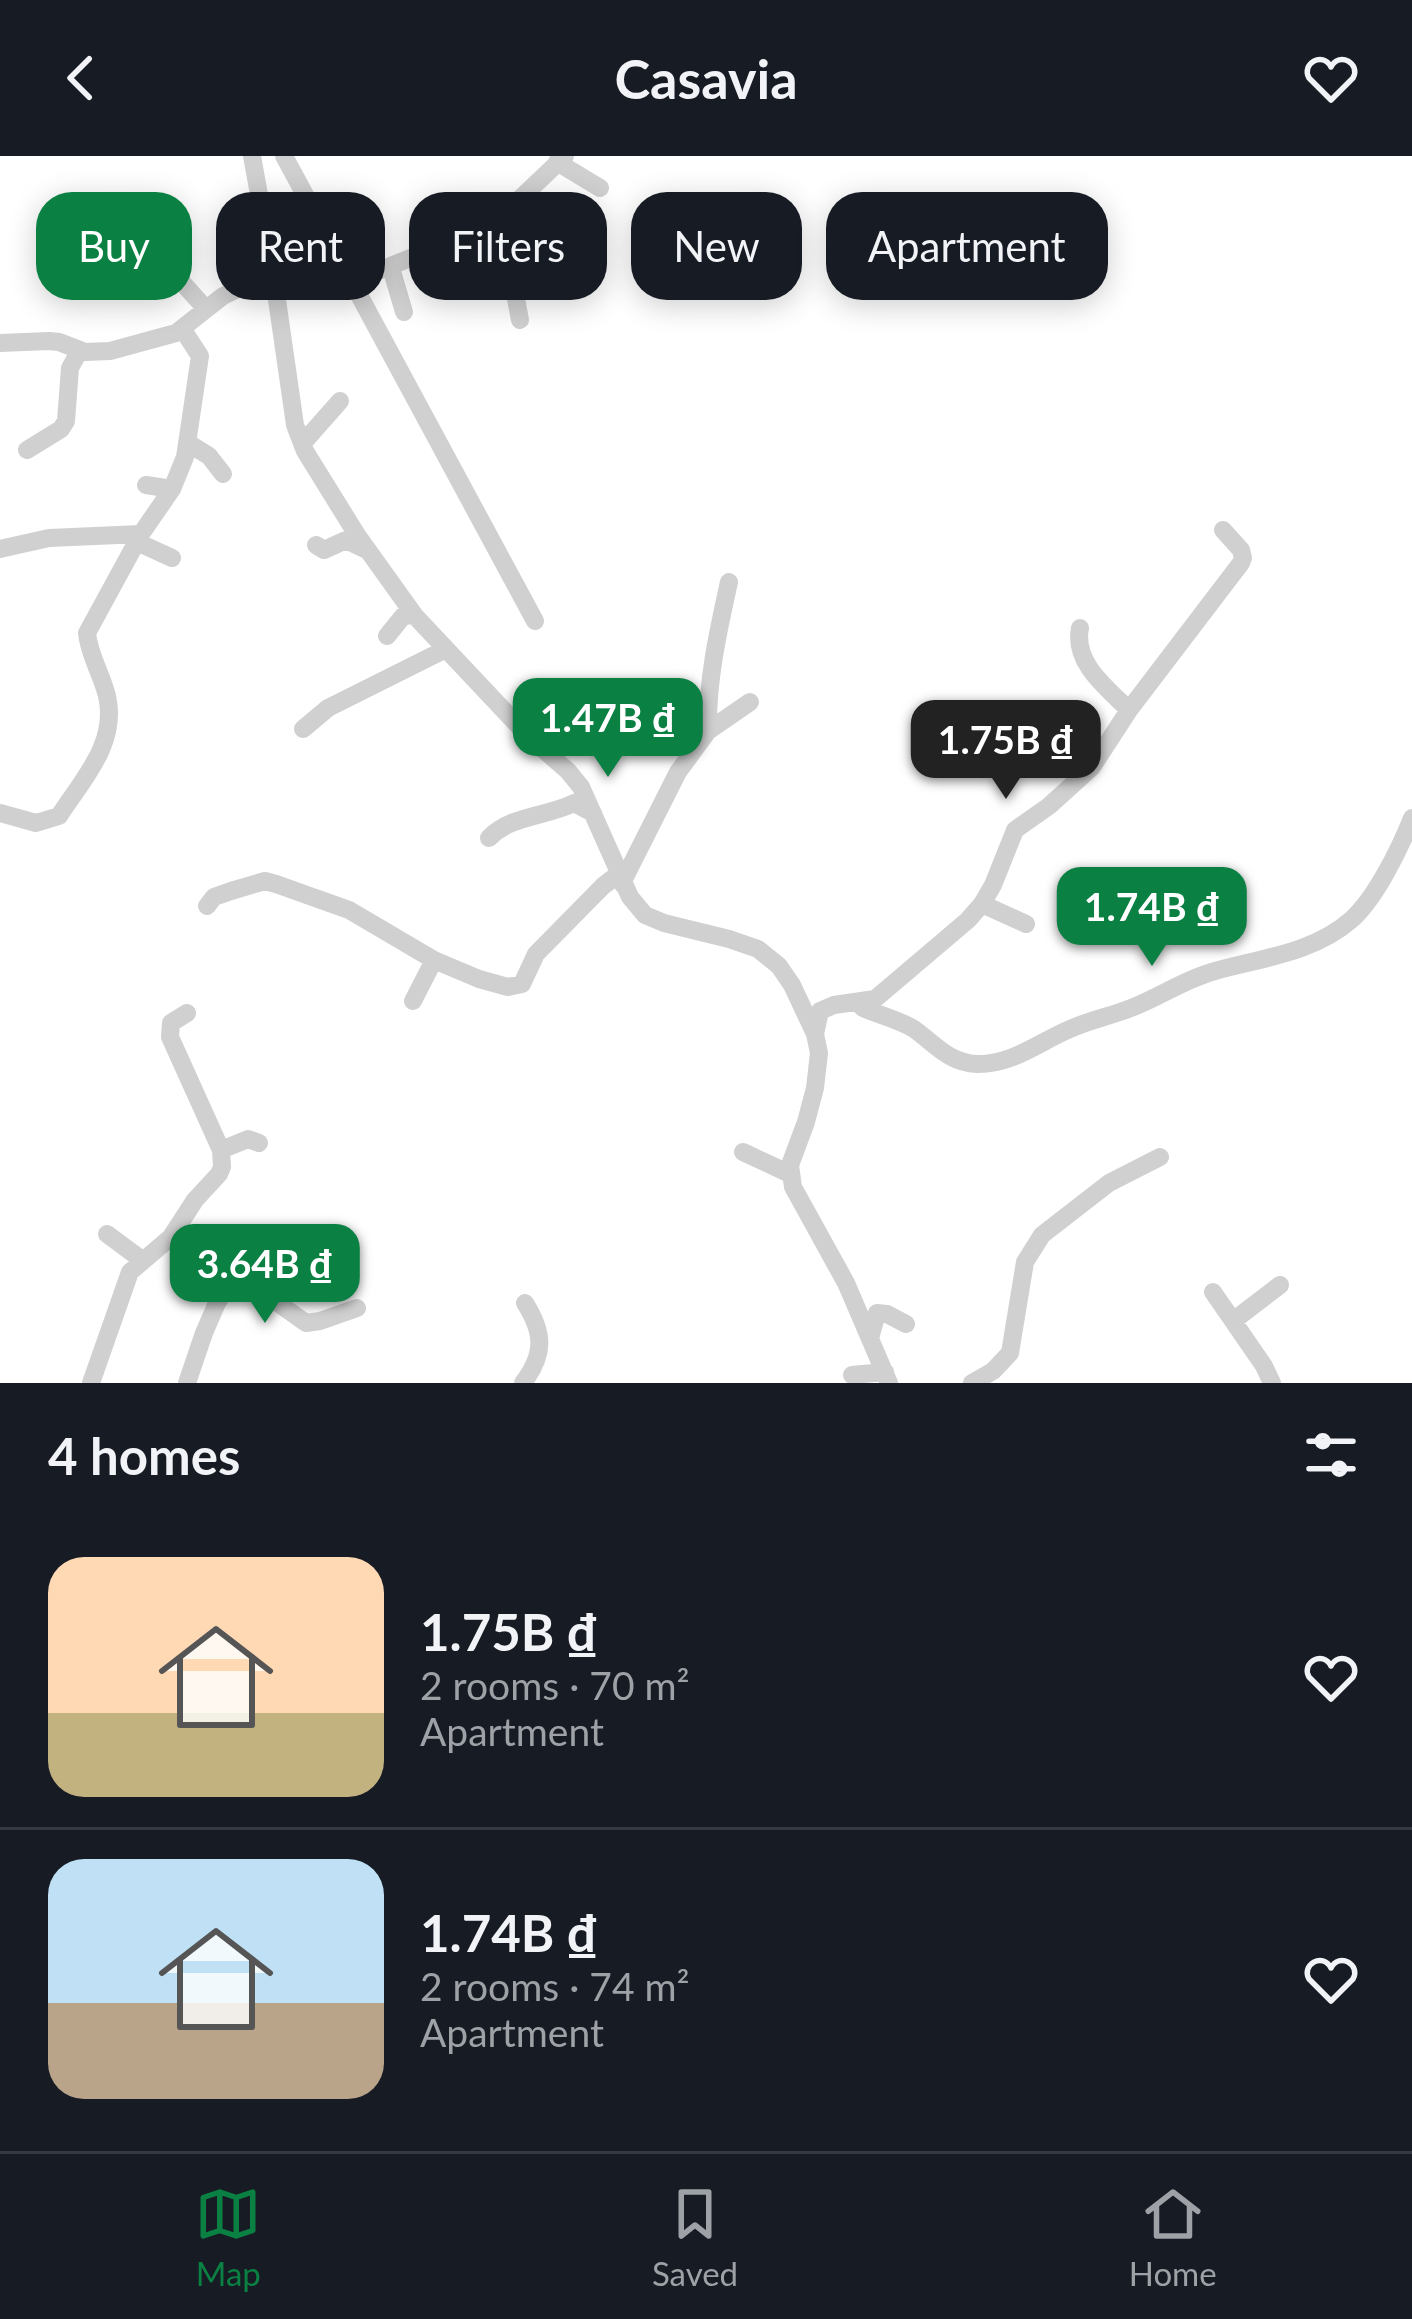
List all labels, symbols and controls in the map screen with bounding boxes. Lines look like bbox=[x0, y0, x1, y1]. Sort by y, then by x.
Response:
icon: back bbox=[48, 45, 114, 111]
icon: heart bbox=[1298, 45, 1364, 111]
text: Casavia bbox=[614, 46, 798, 111]
chip: Buy bbox=[36, 192, 192, 300]
chip: Rent bbox=[216, 192, 385, 300]
chip: Filters bbox=[409, 192, 607, 300]
chip: New bbox=[631, 192, 802, 300]
chip: Apartment bbox=[826, 192, 1108, 300]
pin: 1.47B ₫ bbox=[497, 678, 719, 780]
text: 1.47B ₫ bbox=[540, 694, 676, 740]
pin: 1.75B ₫ bbox=[895, 700, 1117, 802]
text: 1.75B ₫ bbox=[938, 716, 1074, 762]
pin: 1.74B ₫ bbox=[1041, 867, 1263, 969]
text: 1.74B ₫ bbox=[1084, 883, 1220, 929]
pin: 3.64B ₫ bbox=[154, 1224, 376, 1326]
text: 3.64B ₫ bbox=[197, 1240, 333, 1286]
icon: filters bbox=[1298, 1422, 1364, 1488]
text: 4 homes bbox=[48, 1425, 240, 1486]
text: 1.75B ₫ bbox=[420, 1601, 598, 1662]
icon: home bbox=[144, 1605, 288, 1749]
icon: heart bbox=[1298, 1644, 1364, 1710]
text: 2 rooms · 70 m² bbox=[420, 1662, 690, 1708]
text: Apartment bbox=[420, 1708, 604, 1754]
text: 1.74B ₫ bbox=[420, 1902, 598, 1963]
icon: home bbox=[144, 1907, 288, 2051]
icon: heart bbox=[1298, 1946, 1364, 2012]
text: 2 rooms · 74 m² bbox=[420, 1963, 690, 2009]
text: Apartment bbox=[420, 2009, 604, 2055]
tab: Map bbox=[195, 2181, 261, 2293]
tab: Saved bbox=[652, 2181, 738, 2293]
tab: Home bbox=[1129, 2181, 1217, 2293]

